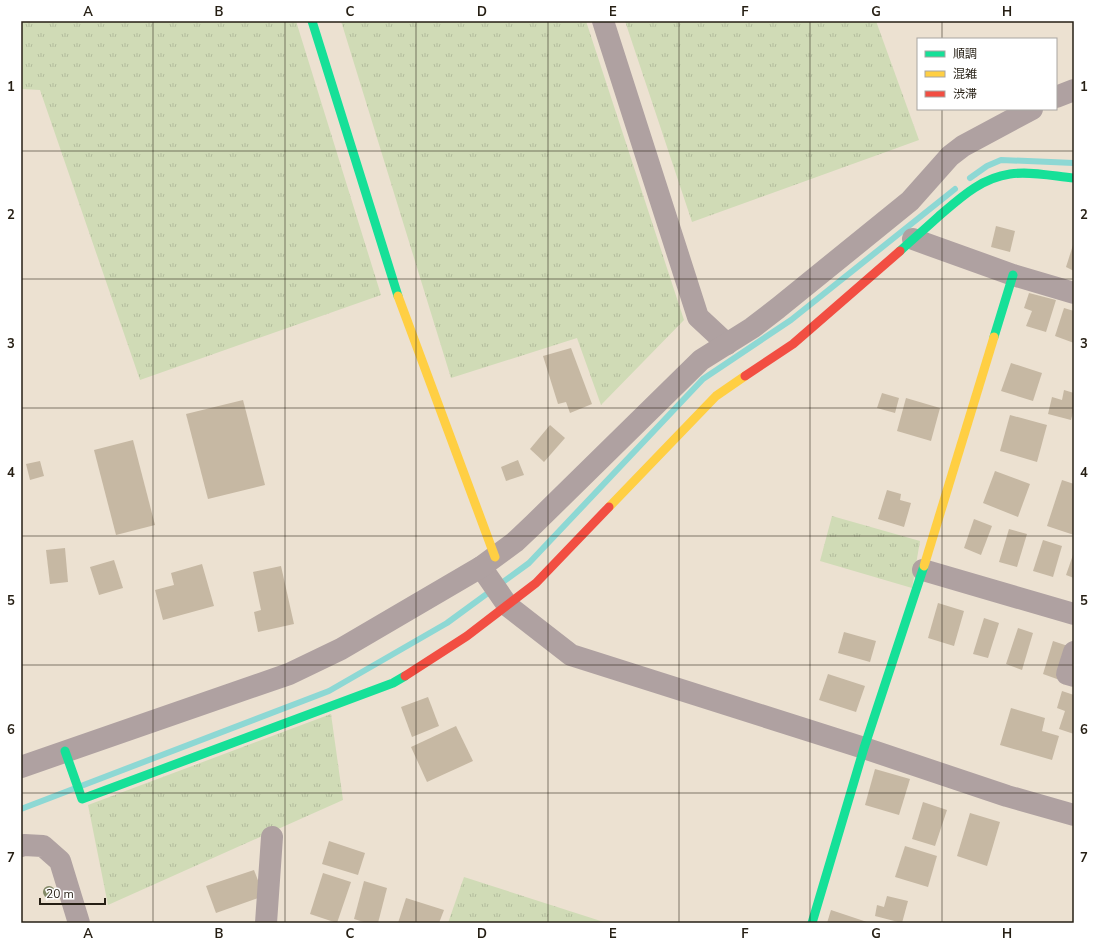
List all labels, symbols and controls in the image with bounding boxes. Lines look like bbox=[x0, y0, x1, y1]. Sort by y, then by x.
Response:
text: A bbox=[83, 3, 93, 21]
text: B bbox=[215, 3, 224, 21]
text: C bbox=[346, 3, 355, 21]
text: D bbox=[477, 3, 487, 21]
text: E bbox=[609, 3, 617, 21]
text: F bbox=[741, 3, 749, 21]
text: G bbox=[871, 3, 881, 21]
text: H bbox=[1002, 3, 1012, 21]
legend bbox=[917, 38, 1057, 110]
text: 順調 bbox=[953, 46, 977, 62]
text: 混雑 bbox=[953, 66, 977, 82]
text: 1 bbox=[7, 78, 15, 96]
text: 1 bbox=[1080, 78, 1088, 96]
text: 渋滞 bbox=[953, 86, 977, 102]
text: 2 bbox=[7, 206, 15, 224]
text: 2 bbox=[1080, 206, 1088, 224]
text: 3 bbox=[7, 335, 15, 353]
text: 3 bbox=[1080, 335, 1088, 353]
text: 4 bbox=[7, 464, 15, 482]
text: 4 bbox=[1080, 464, 1088, 482]
text: 5 bbox=[7, 592, 15, 610]
text: 5 bbox=[1080, 592, 1088, 610]
text: 6 bbox=[7, 721, 15, 739]
text: 6 bbox=[1080, 721, 1088, 739]
text: 7 bbox=[7, 849, 15, 867]
text: 7 bbox=[1080, 849, 1088, 867]
scale bar bbox=[40, 880, 105, 906]
text: 20 m bbox=[46, 886, 74, 902]
text: A bbox=[83, 925, 93, 943]
text: B bbox=[215, 925, 224, 943]
text: C bbox=[346, 925, 355, 943]
text: D bbox=[477, 925, 487, 943]
text: E bbox=[609, 925, 617, 943]
text: F bbox=[741, 925, 749, 943]
text: G bbox=[871, 925, 881, 943]
text: H bbox=[1002, 925, 1012, 943]

